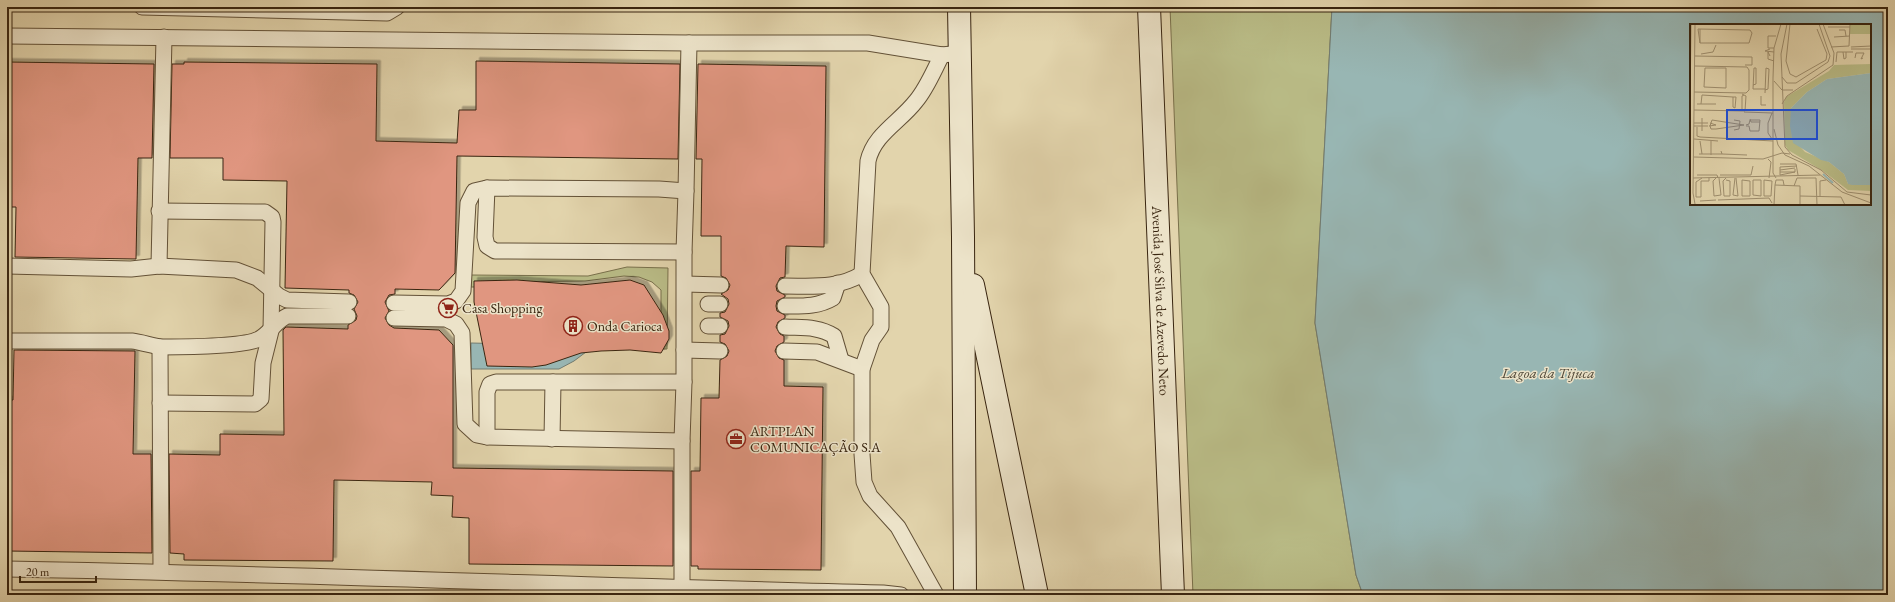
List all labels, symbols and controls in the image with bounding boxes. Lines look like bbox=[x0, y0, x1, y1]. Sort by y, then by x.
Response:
inset map bbox=[1690, 24, 1871, 205]
street label: Avenida José Silva de Azevedo Neto bbox=[1148, 204, 1174, 396]
supermarket icon: Casa Shopping bbox=[437, 297, 459, 319]
place label: Casa Shopping bbox=[462, 299, 543, 317]
building icon: Onda Carioca bbox=[562, 315, 584, 337]
place label: Onda Carioca bbox=[587, 317, 663, 335]
water label: Lagoa da Tijuca bbox=[1500, 363, 1595, 382]
place label: ARTPLAN COMUNICAÇÃO S.A bbox=[749, 422, 881, 456]
office icon: ARTPLAN COMUNICAÇÃO S.A bbox=[725, 428, 747, 450]
scale bar bbox=[20, 558, 96, 584]
text: 20 m bbox=[26, 564, 50, 580]

